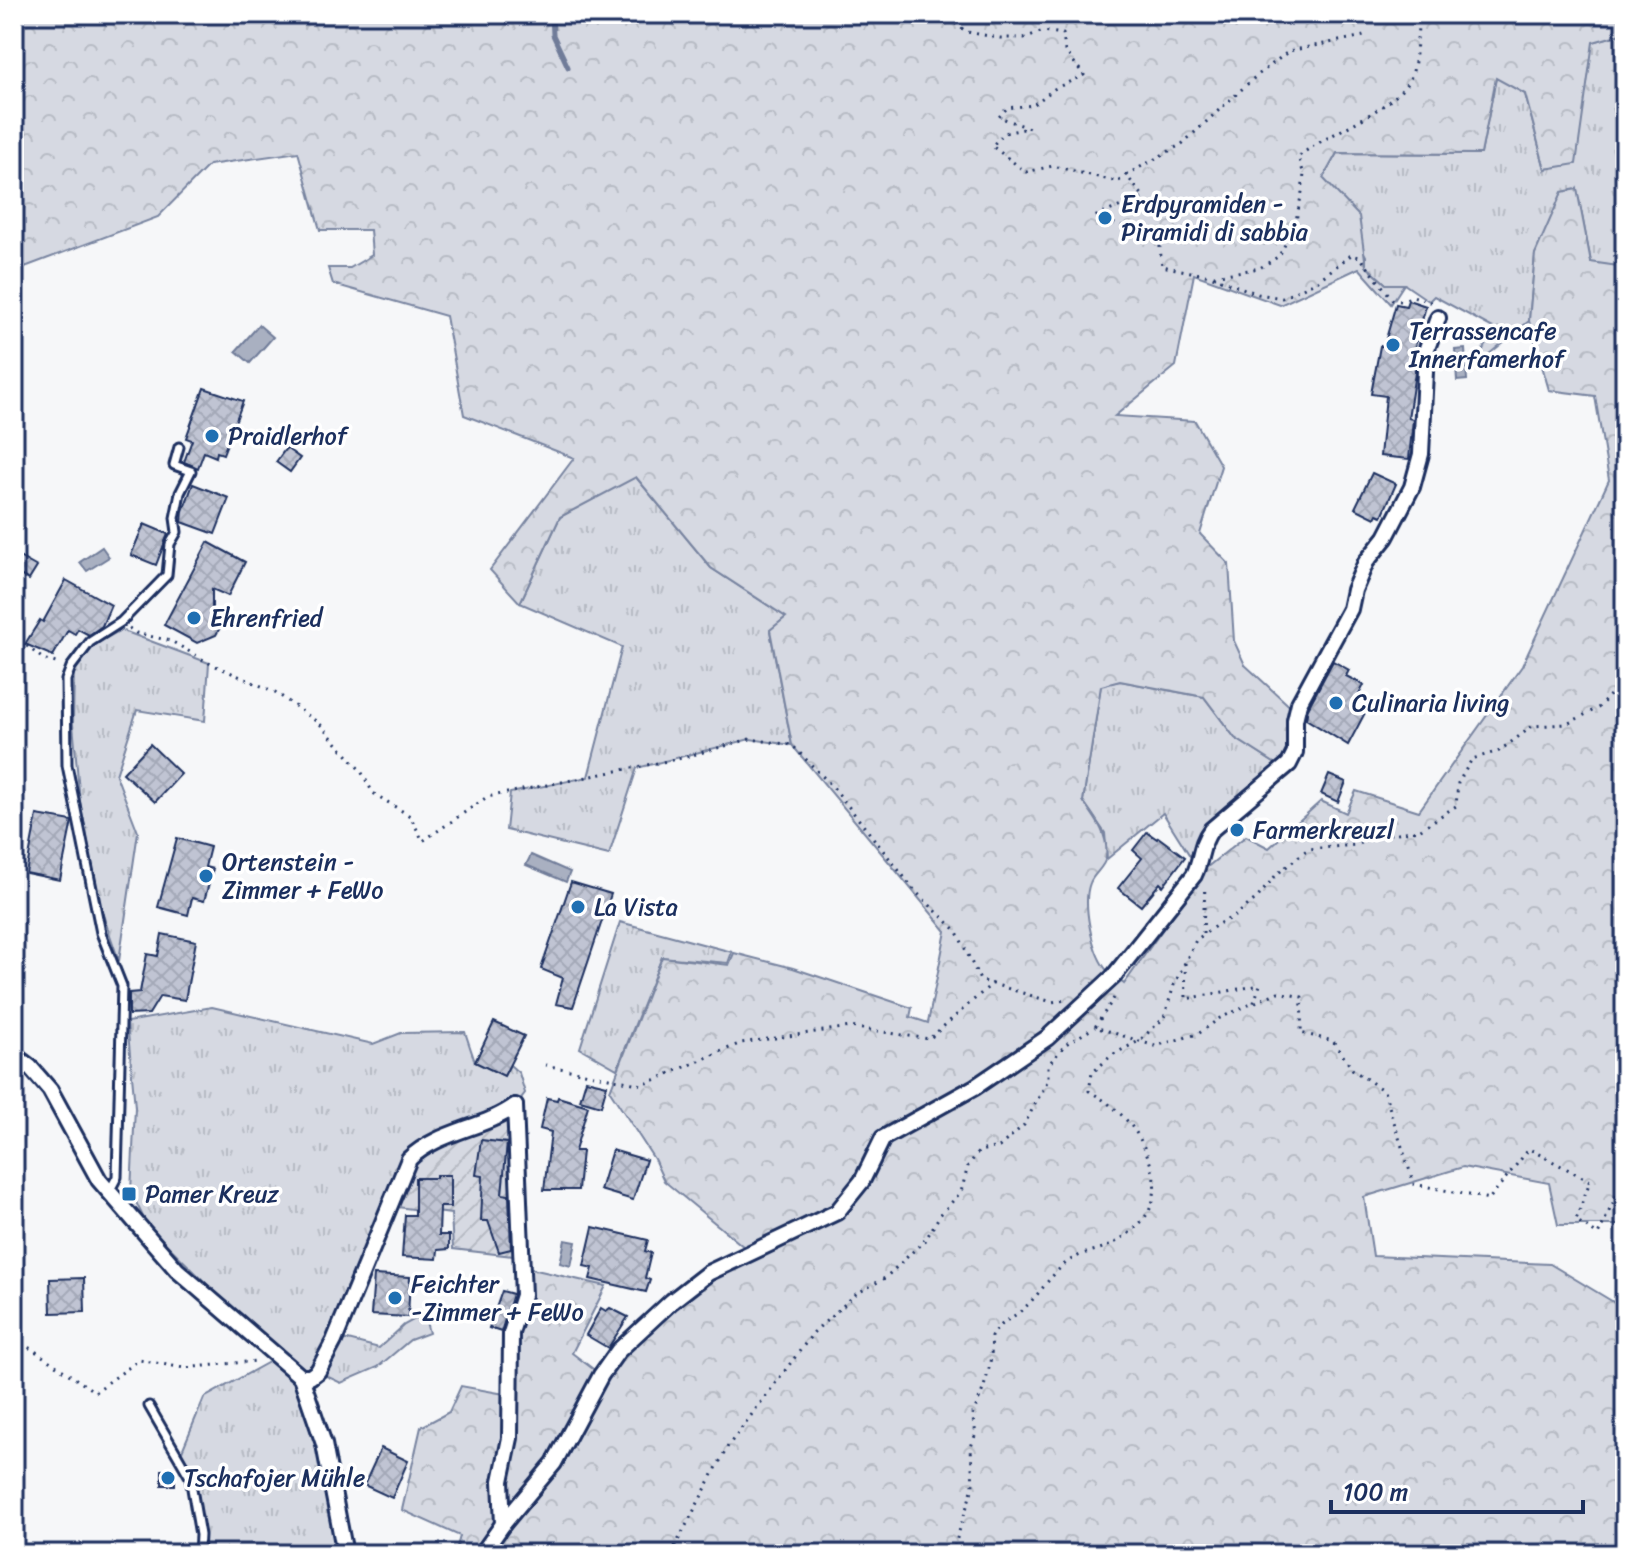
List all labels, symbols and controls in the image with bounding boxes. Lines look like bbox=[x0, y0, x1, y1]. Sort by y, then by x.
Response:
place label: Erdpyramiden - Piramidi di sabbia bbox=[1121, 183, 1309, 253]
marker: Erdpyramiden - Piramidi di sabbia bbox=[1096, 209, 1114, 227]
place label: Terrassencafe Innerfamerhof bbox=[1408, 310, 1567, 380]
marker: Terrassencafe Innerfamerhof bbox=[1384, 336, 1402, 354]
place label: Praidlerhof bbox=[228, 415, 350, 457]
marker: Praidlerhof bbox=[203, 427, 221, 445]
place label: Ehrenfried bbox=[210, 597, 324, 639]
marker: Ehrenfried bbox=[185, 609, 203, 627]
place label: Culinaria living bbox=[1352, 682, 1509, 724]
marker: Culinaria living bbox=[1327, 694, 1345, 712]
place label: Farmerkreuzl bbox=[1253, 809, 1395, 851]
marker: Farmerkreuzl bbox=[1228, 821, 1246, 839]
place label: Ortenstein - Zimmer + FeWo bbox=[222, 841, 384, 911]
marker: Ortenstein - Zimmer + FeWo bbox=[197, 867, 215, 885]
place label: La Vista bbox=[594, 886, 678, 928]
marker: La Vista bbox=[569, 898, 587, 916]
place label: Pamer Kreuz bbox=[145, 1173, 279, 1215]
marker: Pamer Kreuz bbox=[120, 1185, 138, 1203]
place label: Feichter -Zimmer + FeWo bbox=[411, 1263, 584, 1333]
marker: Feichter -Zimmer + FeWo bbox=[386, 1289, 404, 1307]
place label: Tschafojer Mühle bbox=[184, 1457, 365, 1499]
scale bar bbox=[1331, 1464, 1583, 1514]
marker: Tschafojer Mühle bbox=[159, 1469, 177, 1487]
text: 100 m bbox=[1343, 1471, 1408, 1513]

